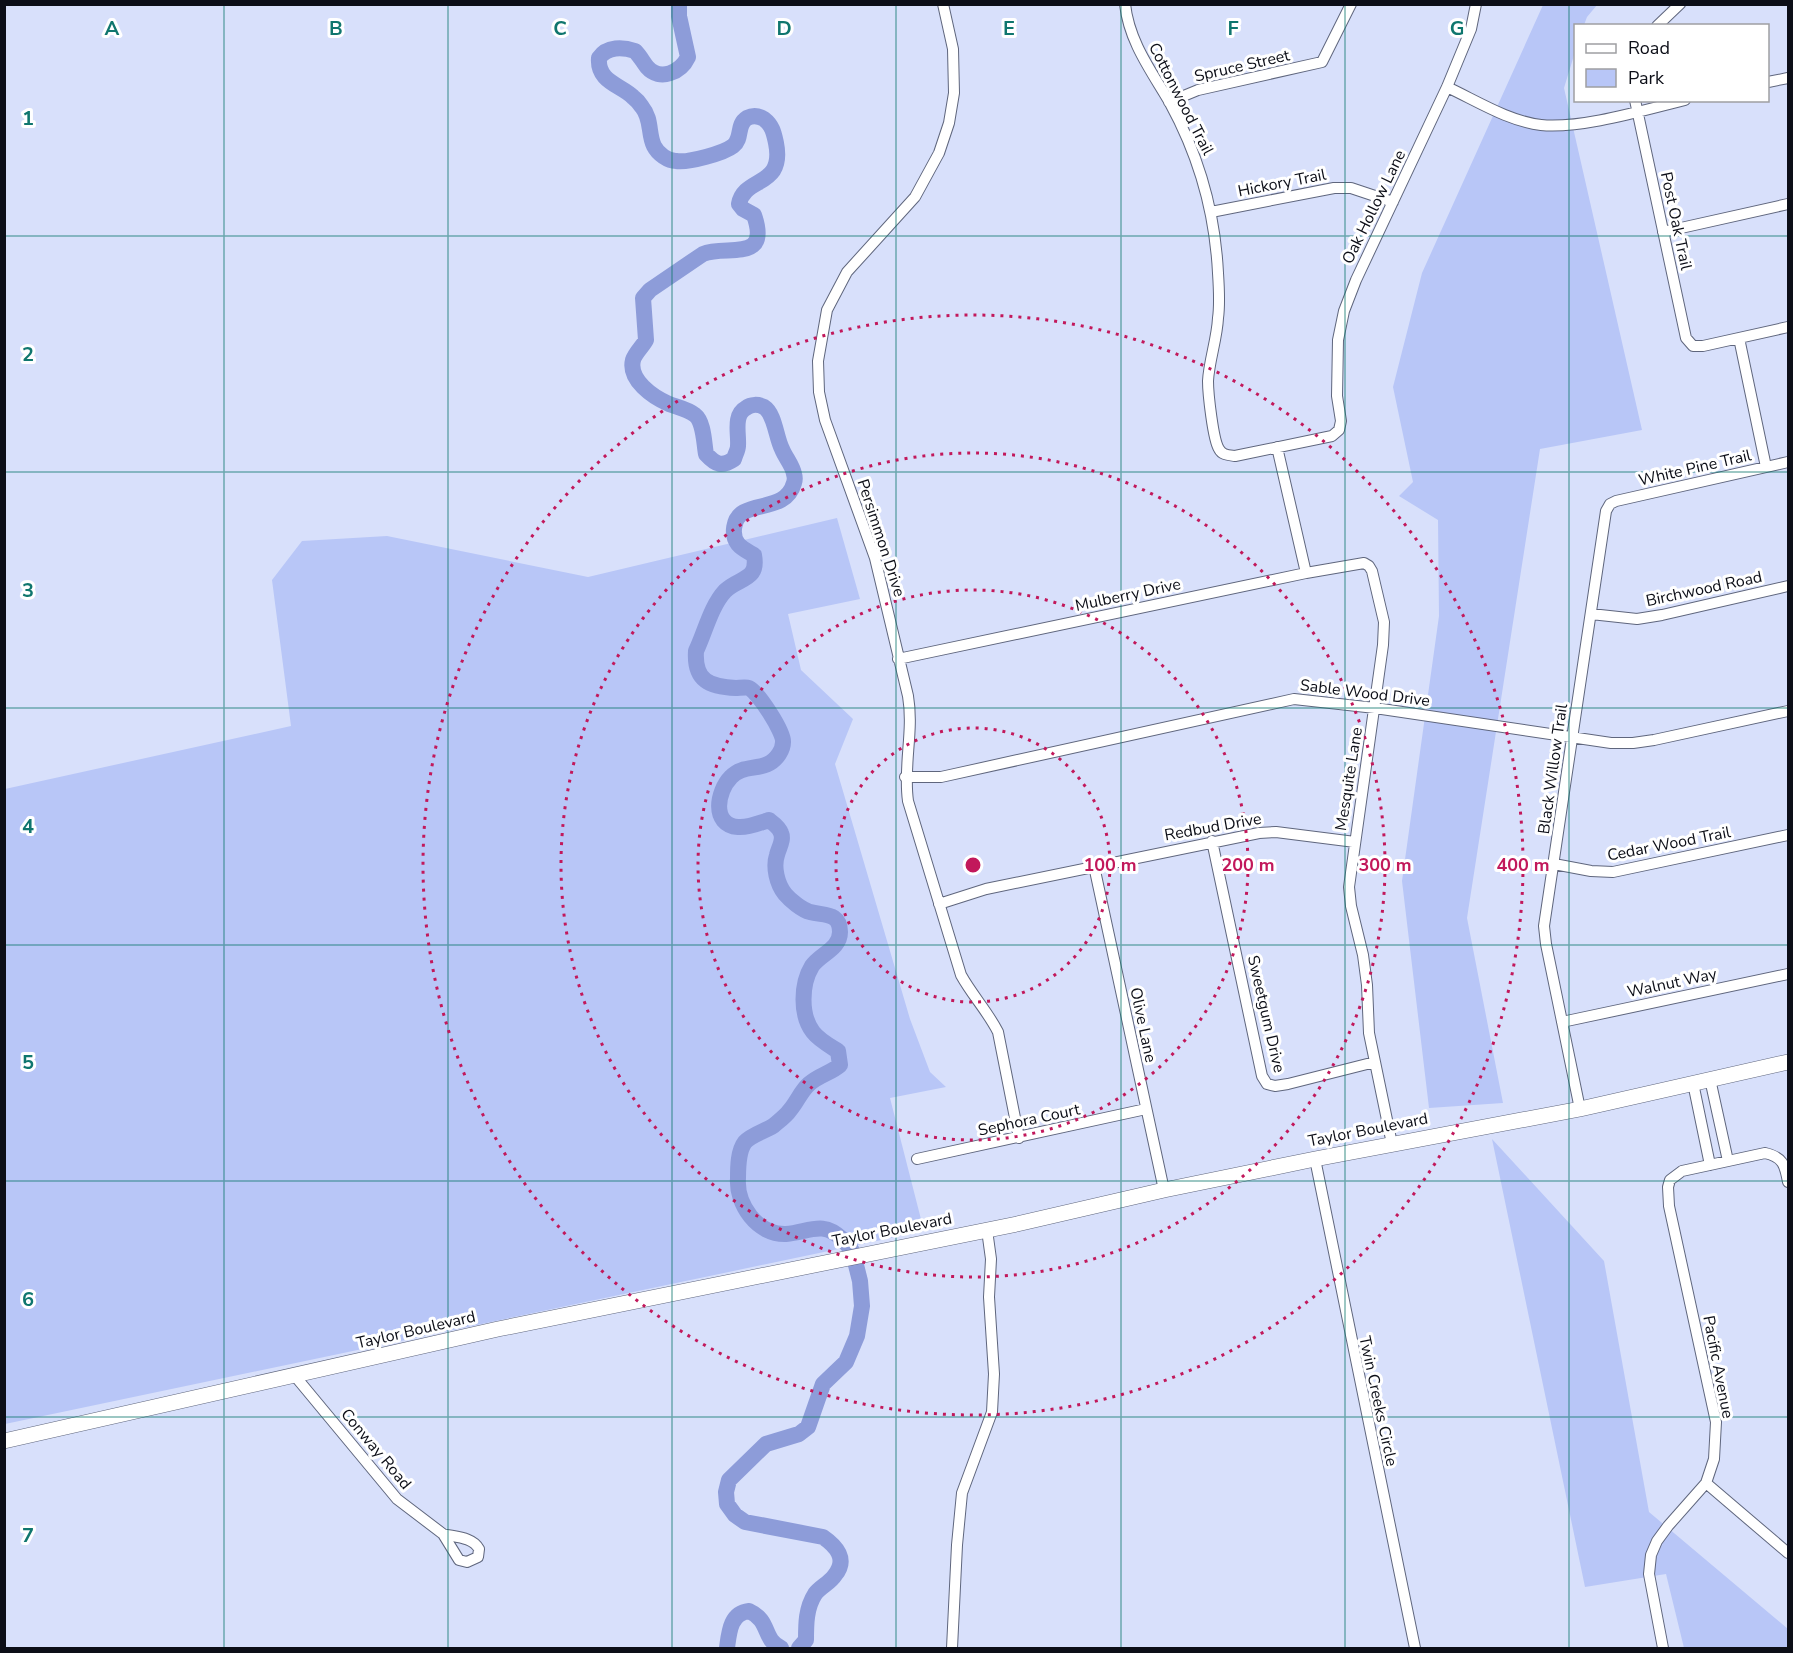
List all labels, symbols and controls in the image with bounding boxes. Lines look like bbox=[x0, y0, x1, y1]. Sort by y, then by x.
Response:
text: A bbox=[105, 15, 120, 42]
text: B bbox=[329, 15, 343, 42]
text: C bbox=[553, 15, 567, 42]
text: D bbox=[776, 15, 792, 42]
text: E bbox=[1003, 15, 1015, 42]
text: F bbox=[1227, 15, 1239, 42]
text: G bbox=[1450, 15, 1464, 42]
legend bbox=[1574, 24, 1769, 102]
text: Road bbox=[1628, 36, 1670, 60]
street label: Cottonwood Trail bbox=[1143, 39, 1219, 159]
street label: Spruce Street bbox=[1192, 44, 1292, 88]
text: Park bbox=[1628, 66, 1665, 90]
text: 1 bbox=[22, 105, 34, 132]
street label: Oak Hollow Lane bbox=[1337, 146, 1411, 268]
street label: Hickory Trail bbox=[1236, 164, 1328, 202]
street label: Post Oak Trail bbox=[1655, 170, 1697, 272]
text: 2 bbox=[22, 341, 34, 368]
street label: White Pine Trail bbox=[1636, 444, 1754, 492]
street label: Persimmon Drive bbox=[852, 476, 910, 600]
street label: Birchwood Road bbox=[1644, 566, 1764, 612]
street label: Mulberry Drive bbox=[1073, 573, 1183, 617]
text: 3 bbox=[22, 577, 34, 604]
street label: Sable Wood Drive bbox=[1299, 674, 1431, 712]
street label: Black Willow Trail bbox=[1533, 702, 1573, 836]
street label: Mesquite Lane bbox=[1330, 726, 1368, 832]
street label: Redbud Drive bbox=[1163, 808, 1263, 846]
text: 4 bbox=[22, 813, 34, 840]
street label: Cedar Wood Trail bbox=[1605, 821, 1733, 867]
text: 100 m bbox=[1083, 853, 1137, 877]
text: 200 m bbox=[1221, 853, 1275, 877]
text: 300 m bbox=[1358, 853, 1412, 877]
text: 400 m bbox=[1496, 853, 1550, 877]
centre of rings bbox=[963, 855, 983, 875]
street label: Sweetgum Drive bbox=[1242, 953, 1290, 1075]
street label: Walnut Way bbox=[1625, 963, 1720, 1003]
street label: Olive Lane bbox=[1124, 985, 1162, 1065]
text: 5 bbox=[22, 1049, 34, 1076]
street label: Sephora Court bbox=[976, 1098, 1082, 1142]
street label: Taylor Boulevard bbox=[1306, 1108, 1430, 1152]
street label: Taylor Boulevard bbox=[830, 1208, 954, 1252]
text: 6 bbox=[22, 1286, 34, 1313]
street label: Taylor Boulevard bbox=[354, 1306, 478, 1354]
street label: Pacific Avenue bbox=[1697, 1314, 1739, 1420]
street label: Twin Creeks Circle bbox=[1353, 1334, 1403, 1468]
street label: Conway Road bbox=[336, 1404, 416, 1494]
text: 7 bbox=[22, 1522, 34, 1549]

